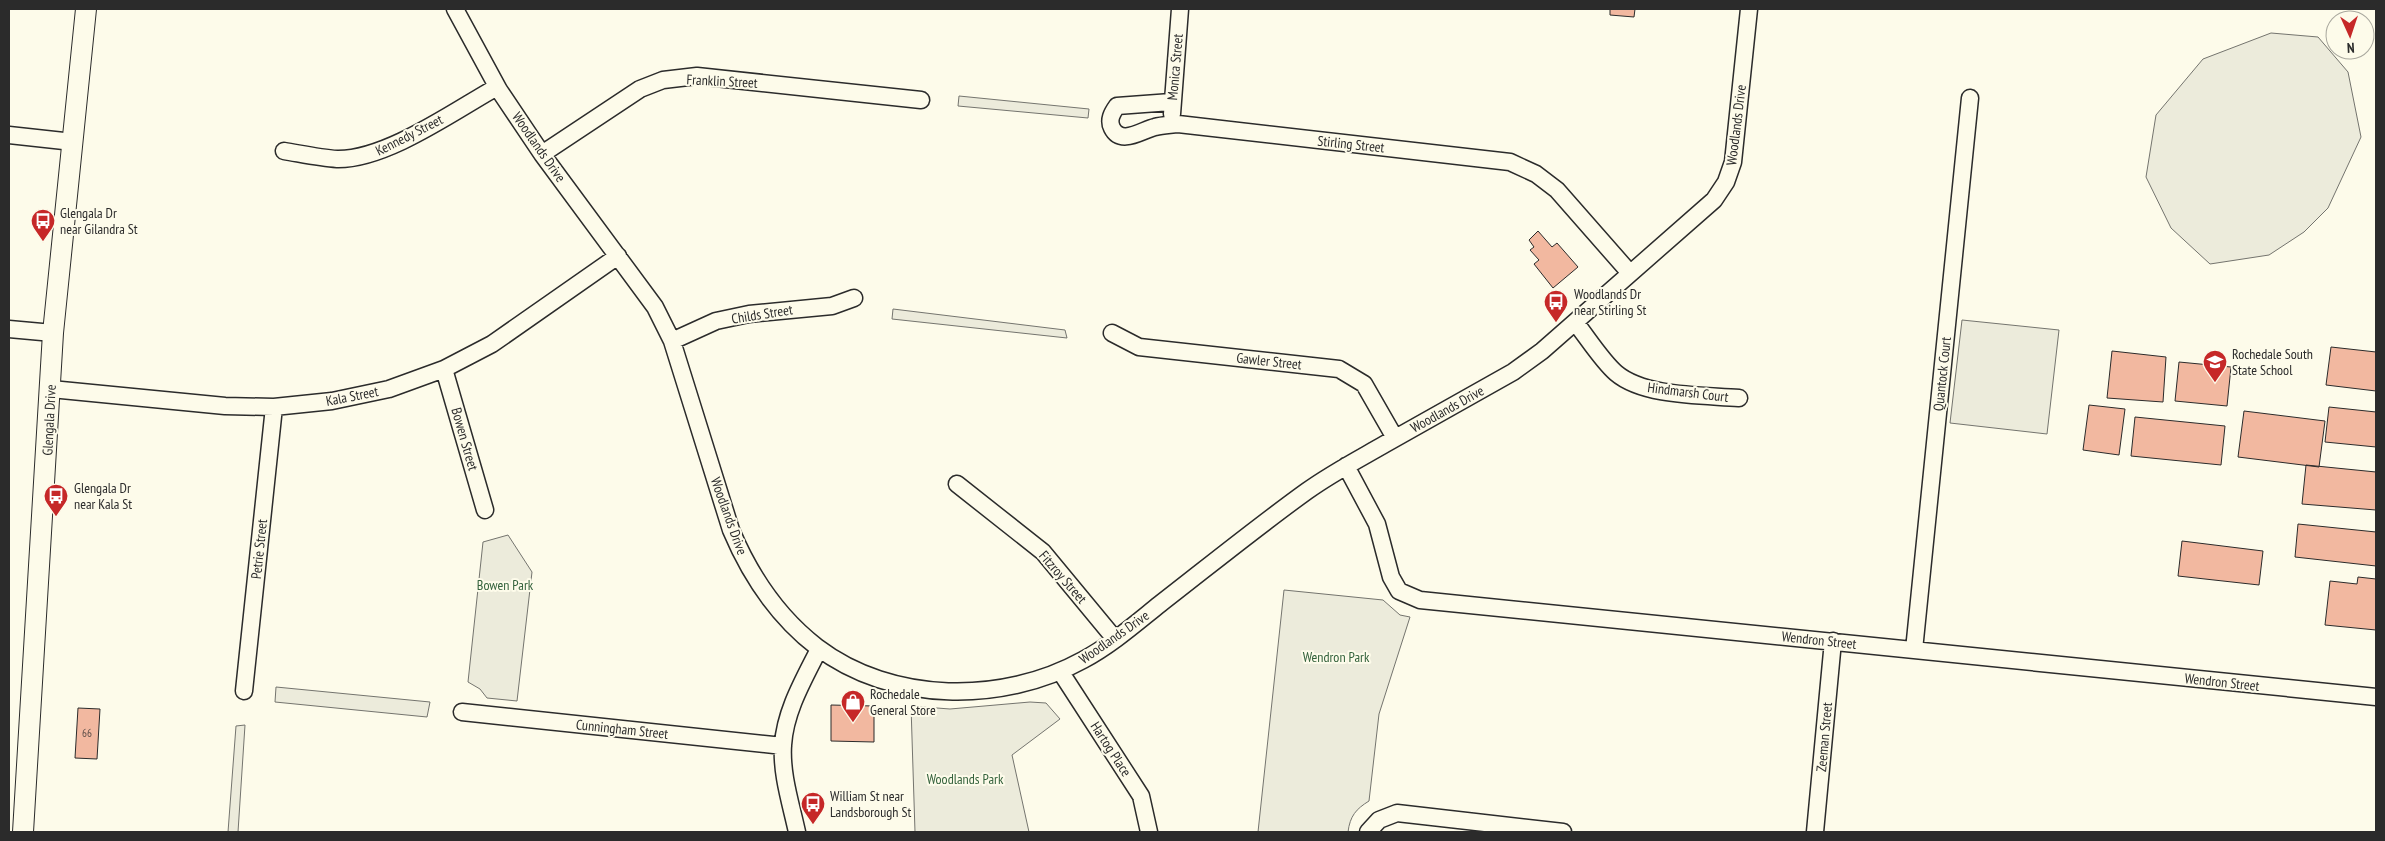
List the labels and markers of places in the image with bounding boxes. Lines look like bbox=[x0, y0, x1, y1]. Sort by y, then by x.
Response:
place label: Glengala Dr near Gilandra St bbox=[60, 204, 138, 238]
bus stop icon: Glengala Dr near Gilandra St bbox=[30, 208, 56, 242]
place label: Woodlands Dr near Stirling St bbox=[1574, 285, 1647, 319]
bus stop icon: Woodlands Dr near Stirling St bbox=[1543, 289, 1569, 323]
place label: Rochedale South State School bbox=[2232, 345, 2313, 379]
school or university icon: Rochedale South State School bbox=[2202, 349, 2228, 383]
place label: Glengala Dr near Kala St bbox=[74, 479, 132, 513]
bus stop icon: Glengala Dr near Kala St bbox=[43, 483, 69, 517]
place label: Rochedale General Store bbox=[870, 685, 936, 719]
shop icon: Rochedale General Store bbox=[840, 689, 866, 723]
place label: William St near Landsborough St bbox=[830, 787, 911, 821]
bus stop icon: William St near Landsborough St bbox=[800, 791, 826, 825]

